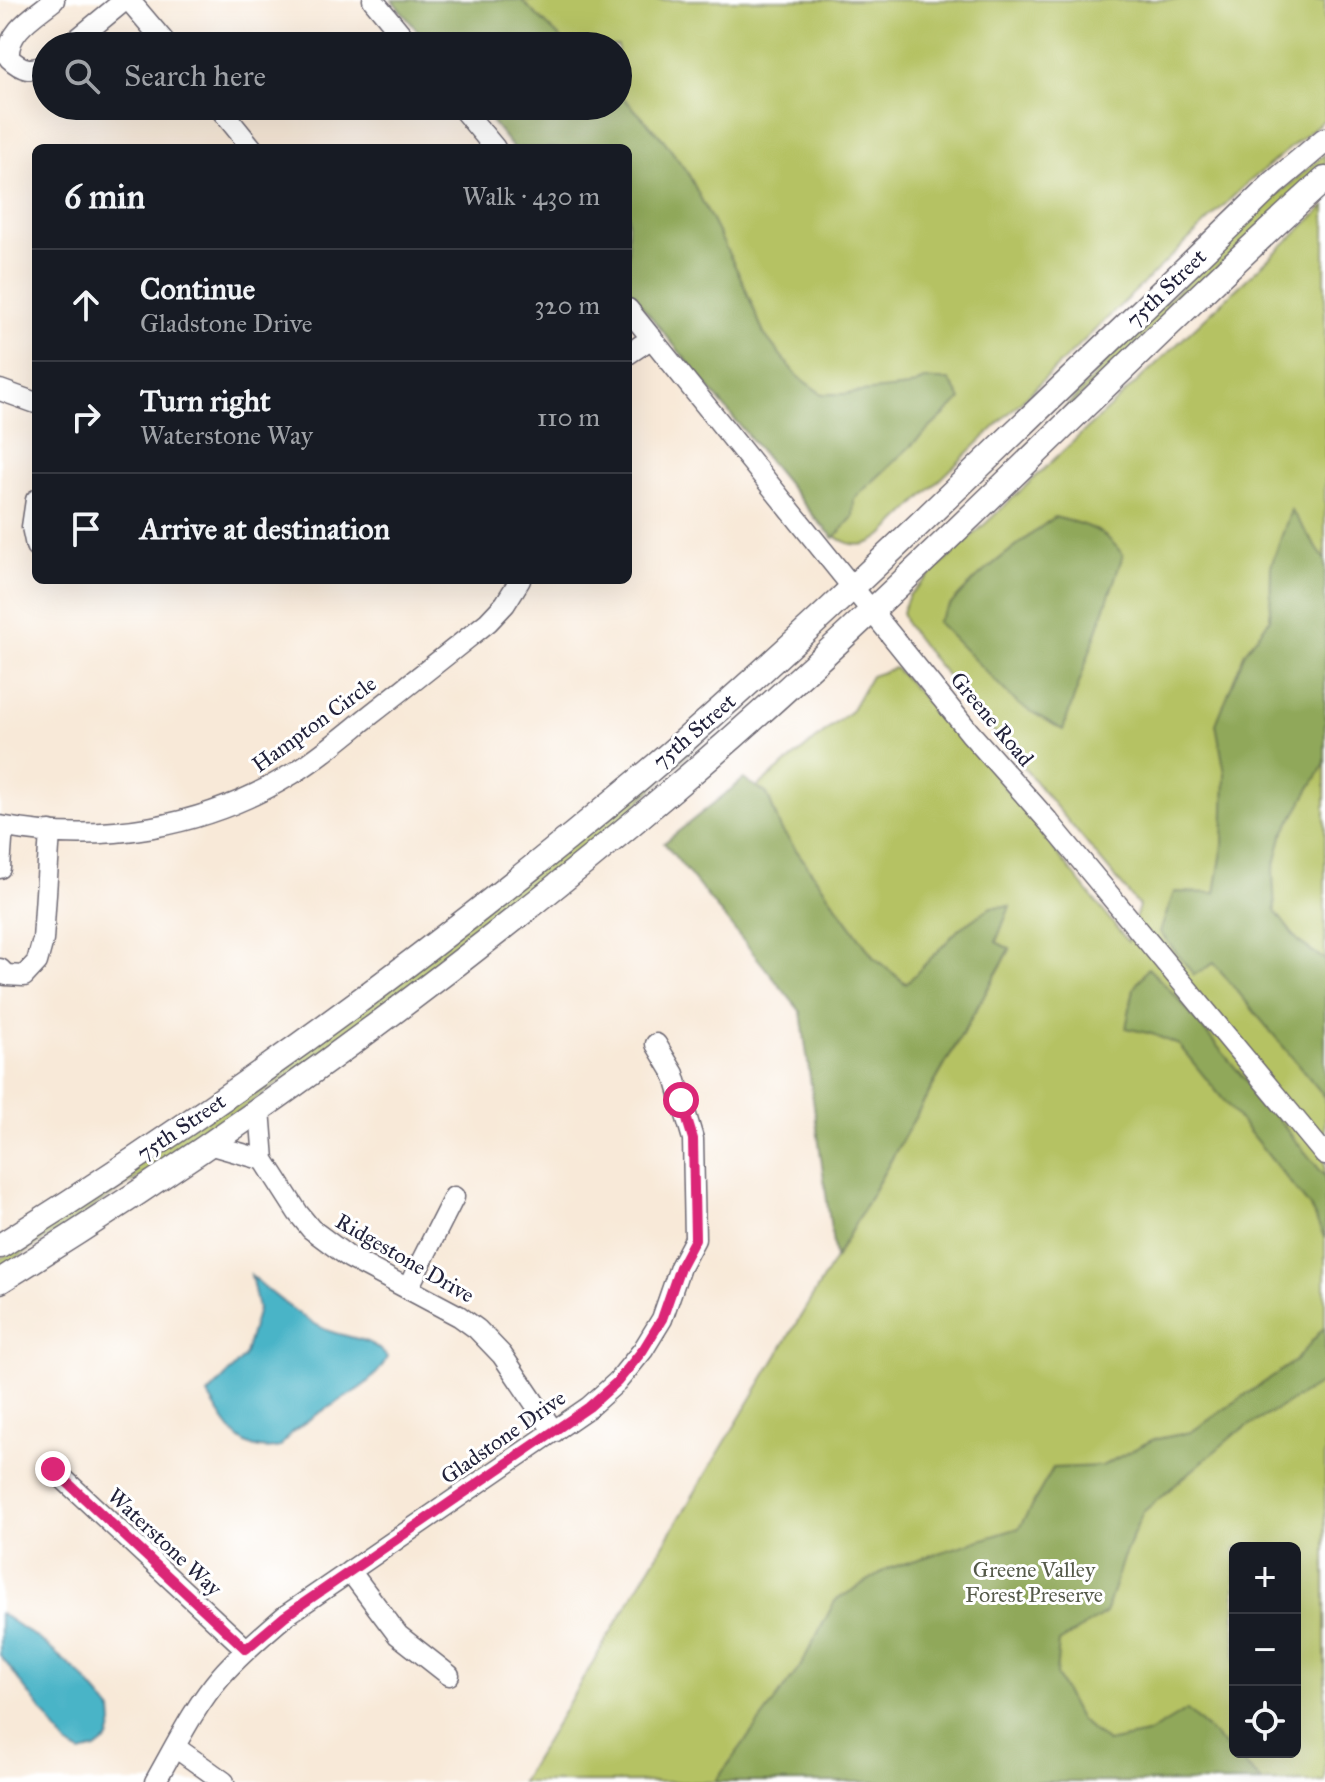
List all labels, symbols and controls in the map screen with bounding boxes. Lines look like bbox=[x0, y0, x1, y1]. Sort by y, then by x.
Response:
search box bbox=[32, 32, 632, 120]
icon: search bbox=[60, 54, 104, 98]
text: Search here bbox=[124, 58, 266, 94]
text: 6 min bbox=[64, 176, 145, 217]
text: Walk · 430 m bbox=[462, 180, 600, 212]
street label: 75th Street bbox=[1120, 243, 1212, 333]
text: Continue bbox=[140, 271, 255, 307]
icon: ahead bbox=[64, 283, 108, 327]
text: 320 m bbox=[534, 289, 600, 321]
text: Gladstone Drive bbox=[140, 307, 313, 339]
text: Turn right bbox=[140, 383, 271, 419]
icon: right bbox=[64, 395, 108, 439]
text: 110 m bbox=[537, 401, 600, 433]
text: Waterstone Way bbox=[140, 419, 313, 451]
icon: arrive bbox=[64, 507, 108, 551]
text: Arrive at destination bbox=[140, 511, 390, 547]
street label: Greene Road bbox=[945, 666, 1039, 772]
street label: Hampton Circle bbox=[247, 670, 381, 778]
street label: 75th Street bbox=[647, 687, 741, 774]
route start bbox=[663, 1082, 699, 1118]
street label: 75th Street bbox=[131, 1087, 231, 1167]
street label: Ridgestone Drive bbox=[331, 1207, 479, 1309]
street label: Gladstone Drive bbox=[435, 1384, 571, 1490]
route end bbox=[35, 1451, 71, 1487]
street label: Waterstone Way bbox=[102, 1482, 228, 1602]
map controls bbox=[1229, 1542, 1301, 1758]
button: + bbox=[1229, 1542, 1301, 1614]
park label: Greene Valley Forest Preserve bbox=[965, 1556, 1103, 1608]
button: − bbox=[1229, 1614, 1301, 1686]
button: locate bbox=[1229, 1686, 1301, 1758]

